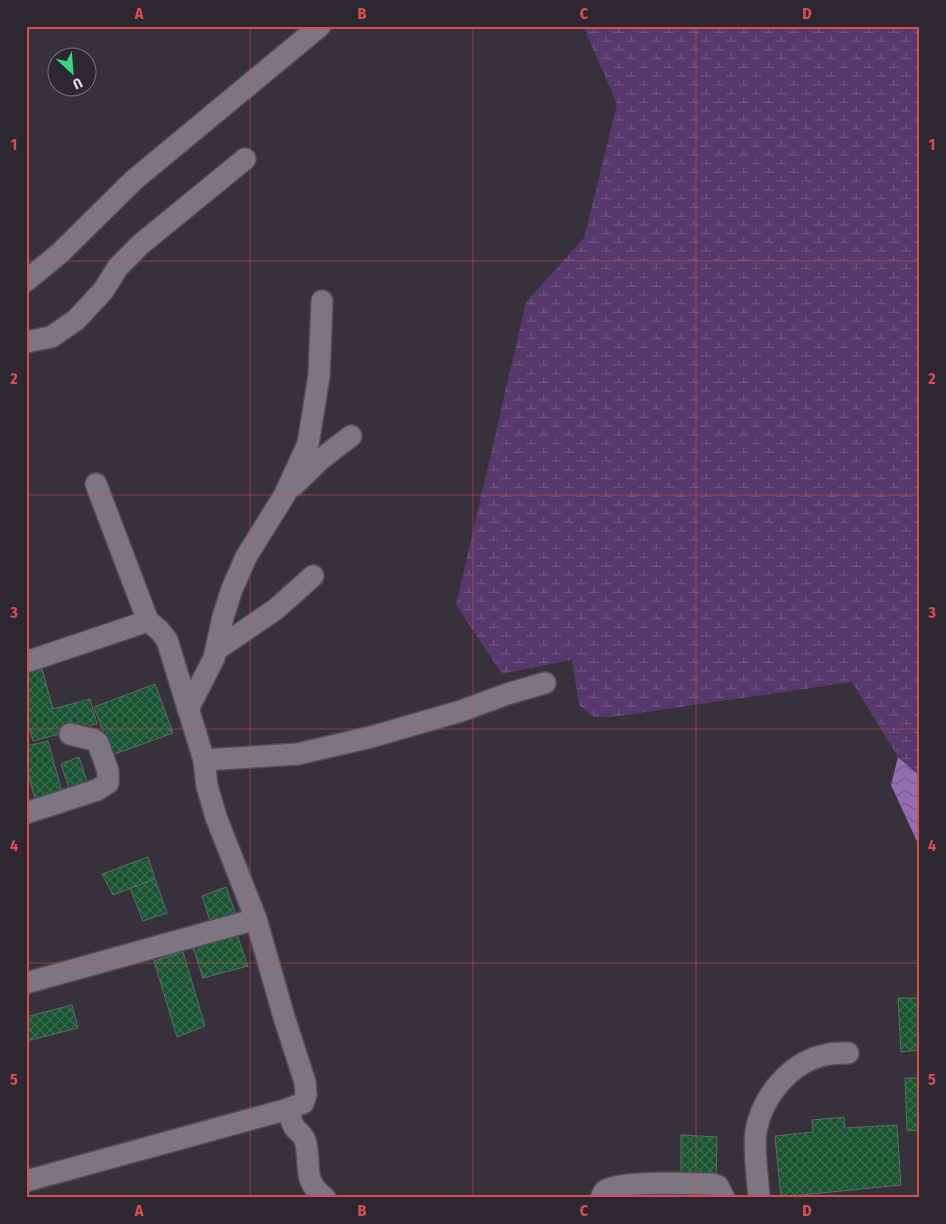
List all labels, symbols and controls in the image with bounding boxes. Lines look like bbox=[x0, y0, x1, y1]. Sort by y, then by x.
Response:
text: A bbox=[134, 4, 144, 23]
text: B bbox=[358, 4, 367, 23]
text: C bbox=[580, 4, 589, 23]
text: D bbox=[802, 4, 812, 23]
north arrow bbox=[48, 48, 98, 98]
text: U bbox=[70, 74, 85, 93]
text: 1 bbox=[11, 135, 17, 154]
text: 1 bbox=[929, 135, 935, 154]
text: 2 bbox=[9, 369, 18, 388]
text: 2 bbox=[927, 369, 936, 388]
text: 3 bbox=[9, 603, 18, 622]
text: 3 bbox=[927, 603, 936, 622]
text: 4 bbox=[10, 836, 18, 855]
text: 4 bbox=[928, 836, 936, 855]
text: 5 bbox=[10, 1070, 18, 1089]
text: 5 bbox=[928, 1070, 936, 1089]
text: A bbox=[134, 1201, 144, 1220]
text: B bbox=[358, 1201, 367, 1220]
text: C bbox=[580, 1201, 589, 1220]
text: D bbox=[802, 1201, 812, 1220]

